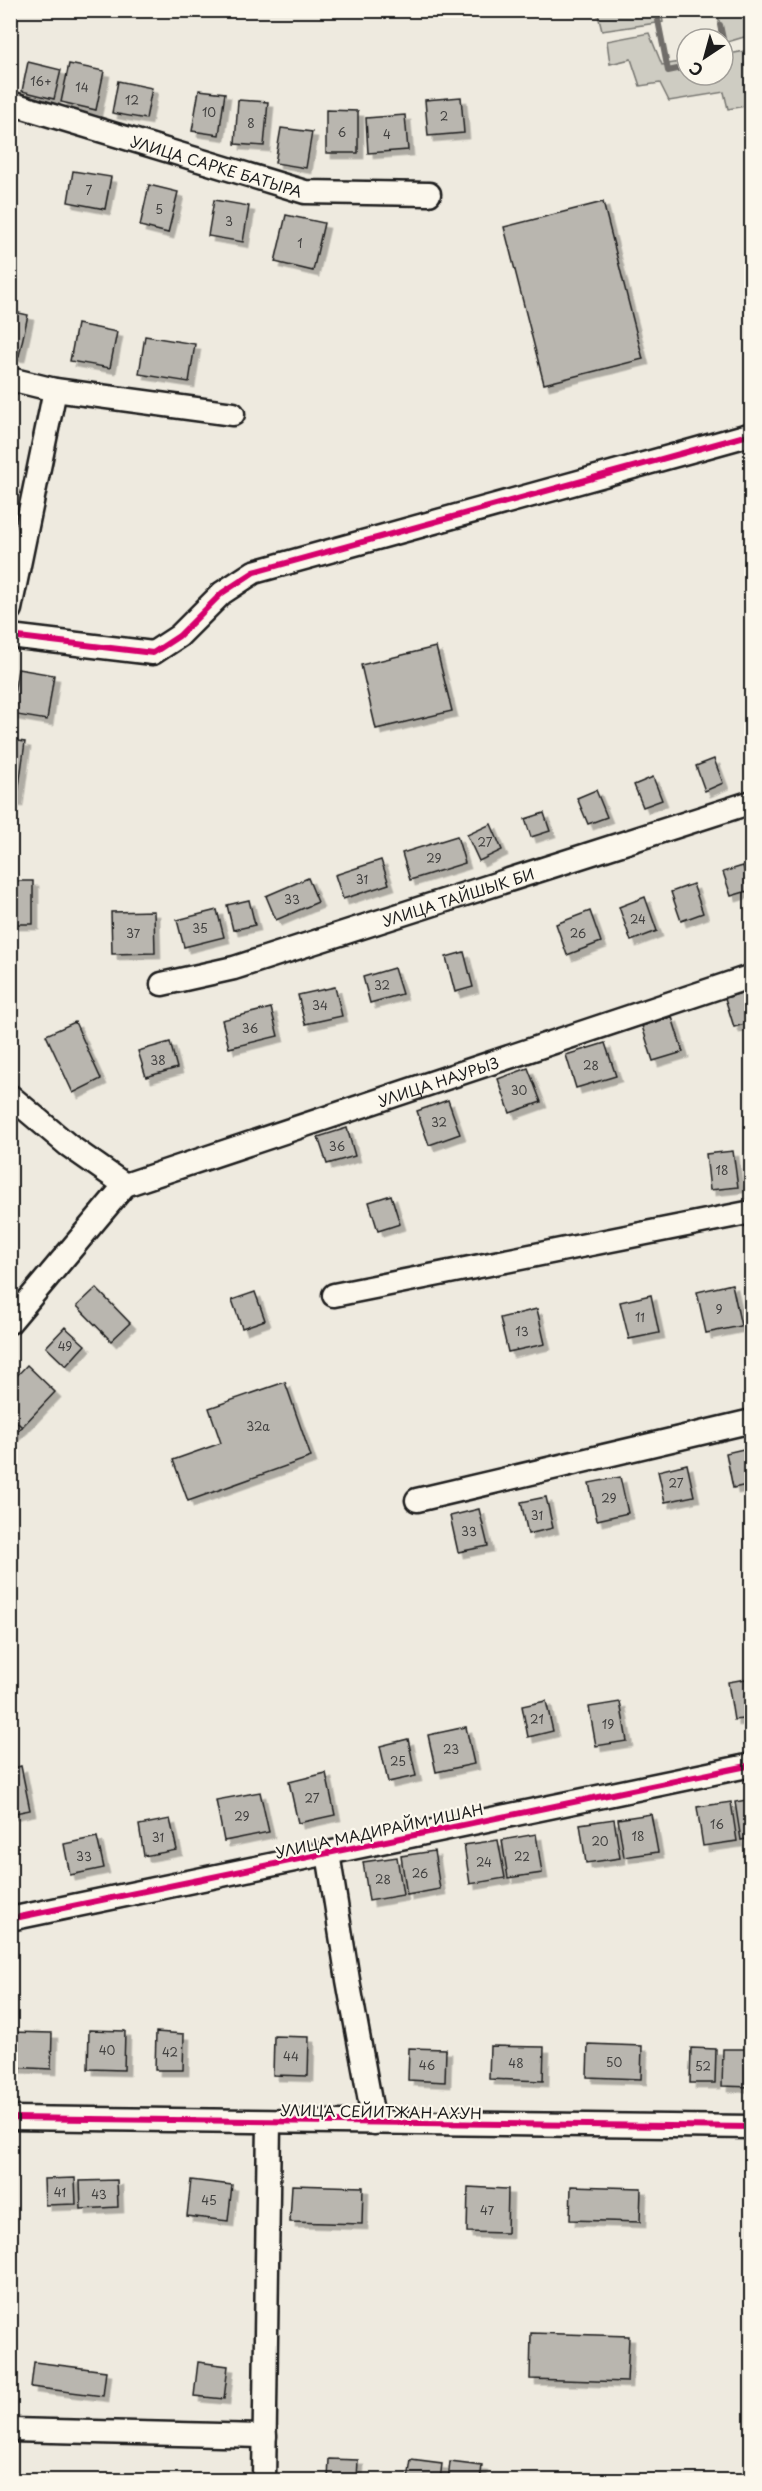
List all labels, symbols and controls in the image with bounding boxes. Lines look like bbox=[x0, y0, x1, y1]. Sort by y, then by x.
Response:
north arrow bbox=[675, 27, 735, 87]
text: С bbox=[684, 57, 708, 83]
house number: 16+ bbox=[30, 72, 52, 90]
house number: 14 bbox=[75, 78, 89, 96]
house number: 12 bbox=[125, 91, 139, 109]
house number: 10 bbox=[202, 103, 216, 121]
house number: 2 bbox=[440, 107, 448, 125]
house number: 8 bbox=[247, 114, 255, 132]
house number: 6 bbox=[338, 123, 346, 141]
house number: 4 bbox=[383, 125, 391, 143]
street label: УЛИЦА САРКЕ БАТЫРА bbox=[128, 129, 305, 202]
house number: 7 bbox=[86, 181, 93, 199]
house number: 5 bbox=[155, 200, 163, 218]
house number: 3 bbox=[225, 212, 233, 230]
house number: 1 bbox=[297, 234, 303, 252]
house number: 27 bbox=[478, 833, 493, 851]
house number: 29 bbox=[426, 849, 442, 867]
street label: УЛИЦА ТАЙШЫК БИ bbox=[379, 861, 537, 931]
house number: 31 bbox=[356, 870, 368, 888]
house number: 33 bbox=[284, 890, 300, 908]
house number: 24 bbox=[630, 910, 646, 928]
house number: 35 bbox=[192, 919, 208, 937]
house number: 37 bbox=[126, 924, 141, 942]
house number: 26 bbox=[570, 924, 586, 942]
house number: 32 bbox=[374, 976, 390, 994]
house number: 34 bbox=[312, 996, 328, 1014]
house number: 36 bbox=[242, 1019, 258, 1037]
street label: УЛИЦА НАУРЫЗ bbox=[375, 1050, 502, 1112]
house number: 38 bbox=[150, 1051, 166, 1069]
house number: 28 bbox=[583, 1056, 599, 1074]
house number: 30 bbox=[511, 1081, 528, 1099]
house number: 32 bbox=[431, 1113, 447, 1131]
house number: 36 bbox=[329, 1137, 345, 1155]
house number: 18 bbox=[716, 1161, 728, 1179]
house number: 9 bbox=[715, 1300, 723, 1318]
house number: 11 bbox=[635, 1308, 645, 1326]
house number: 13 bbox=[515, 1322, 529, 1340]
house number: 49 bbox=[58, 1337, 72, 1355]
house number: 32а bbox=[246, 1417, 270, 1435]
house number: 27 bbox=[669, 1474, 684, 1492]
house number: 29 bbox=[601, 1489, 617, 1507]
house number: 31 bbox=[531, 1506, 543, 1524]
house number: 33 bbox=[461, 1522, 477, 1540]
house number: 21 bbox=[530, 1710, 544, 1728]
house number: 19 bbox=[602, 1715, 614, 1733]
house number: 23 bbox=[443, 1740, 459, 1758]
house number: 25 bbox=[390, 1752, 406, 1770]
house number: 27 bbox=[305, 1789, 320, 1807]
street label: УЛИЦА МАДИРАЙМ ИШАН bbox=[273, 1797, 485, 1863]
house number: 29 bbox=[234, 1807, 250, 1825]
house number: 16 bbox=[710, 1815, 724, 1833]
house number: 18 bbox=[632, 1827, 644, 1845]
house number: 31 bbox=[152, 1828, 164, 1846]
house number: 20 bbox=[591, 1832, 609, 1850]
house number: 33 bbox=[76, 1847, 92, 1865]
house number: 22 bbox=[514, 1847, 530, 1865]
house number: 24 bbox=[476, 1853, 492, 1871]
house number: 26 bbox=[412, 1864, 428, 1882]
house number: 28 bbox=[375, 1870, 391, 1888]
house number: 40 bbox=[99, 2041, 116, 2059]
house number: 42 bbox=[162, 2043, 178, 2061]
house number: 44 bbox=[283, 2047, 299, 2065]
house number: 50 bbox=[606, 2053, 622, 2071]
house number: 48 bbox=[508, 2054, 524, 2072]
house number: 46 bbox=[419, 2056, 435, 2074]
house number: 52 bbox=[695, 2057, 711, 2075]
street label: УЛИЦА СЕЙИТЖАН АХУН bbox=[280, 2098, 482, 2124]
house number: 41 bbox=[54, 2183, 66, 2201]
house number: 43 bbox=[91, 2185, 107, 2203]
house number: 45 bbox=[201, 2191, 217, 2209]
house number: 47 bbox=[480, 2201, 495, 2219]

